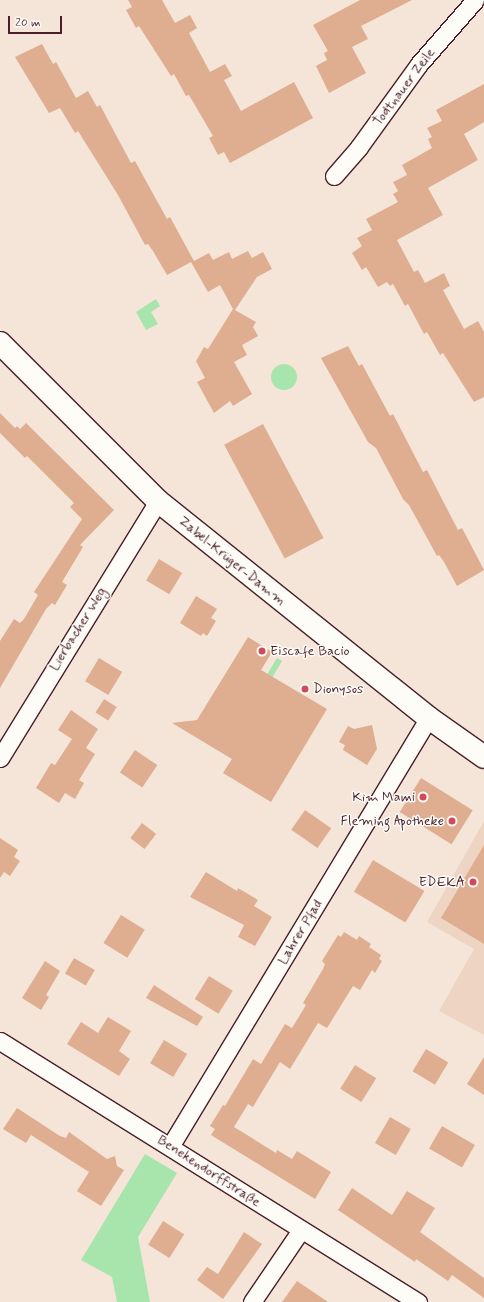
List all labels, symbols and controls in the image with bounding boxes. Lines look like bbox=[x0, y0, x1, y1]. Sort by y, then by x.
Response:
scale bar bbox=[10, 8, 64, 34]
text: 20 m bbox=[15, 15, 41, 31]
street label: Todtnauer Zeile bbox=[369, 44, 439, 130]
street label: Zabel-Krüger-Damm bbox=[175, 513, 289, 609]
street label: Lierbacher Weg bbox=[46, 584, 110, 674]
place label: Eiscafe Bacio bbox=[270, 643, 349, 659]
marker: Eiscafe Bacio bbox=[257, 646, 267, 656]
place label: Dionysos bbox=[313, 681, 363, 697]
marker: Dionysos bbox=[300, 684, 310, 694]
place label: Kim Mami bbox=[349, 789, 415, 805]
marker: Kim Mami bbox=[418, 792, 428, 802]
place label: Fleming Apotheke bbox=[341, 813, 444, 829]
marker: Fleming Apotheke bbox=[447, 816, 457, 826]
place label: EDEKA bbox=[419, 874, 465, 890]
marker: EDEKA bbox=[468, 877, 478, 887]
street label: Lahrer Pfad bbox=[274, 896, 326, 968]
street label: Benekendorffstraße bbox=[154, 1131, 264, 1211]

